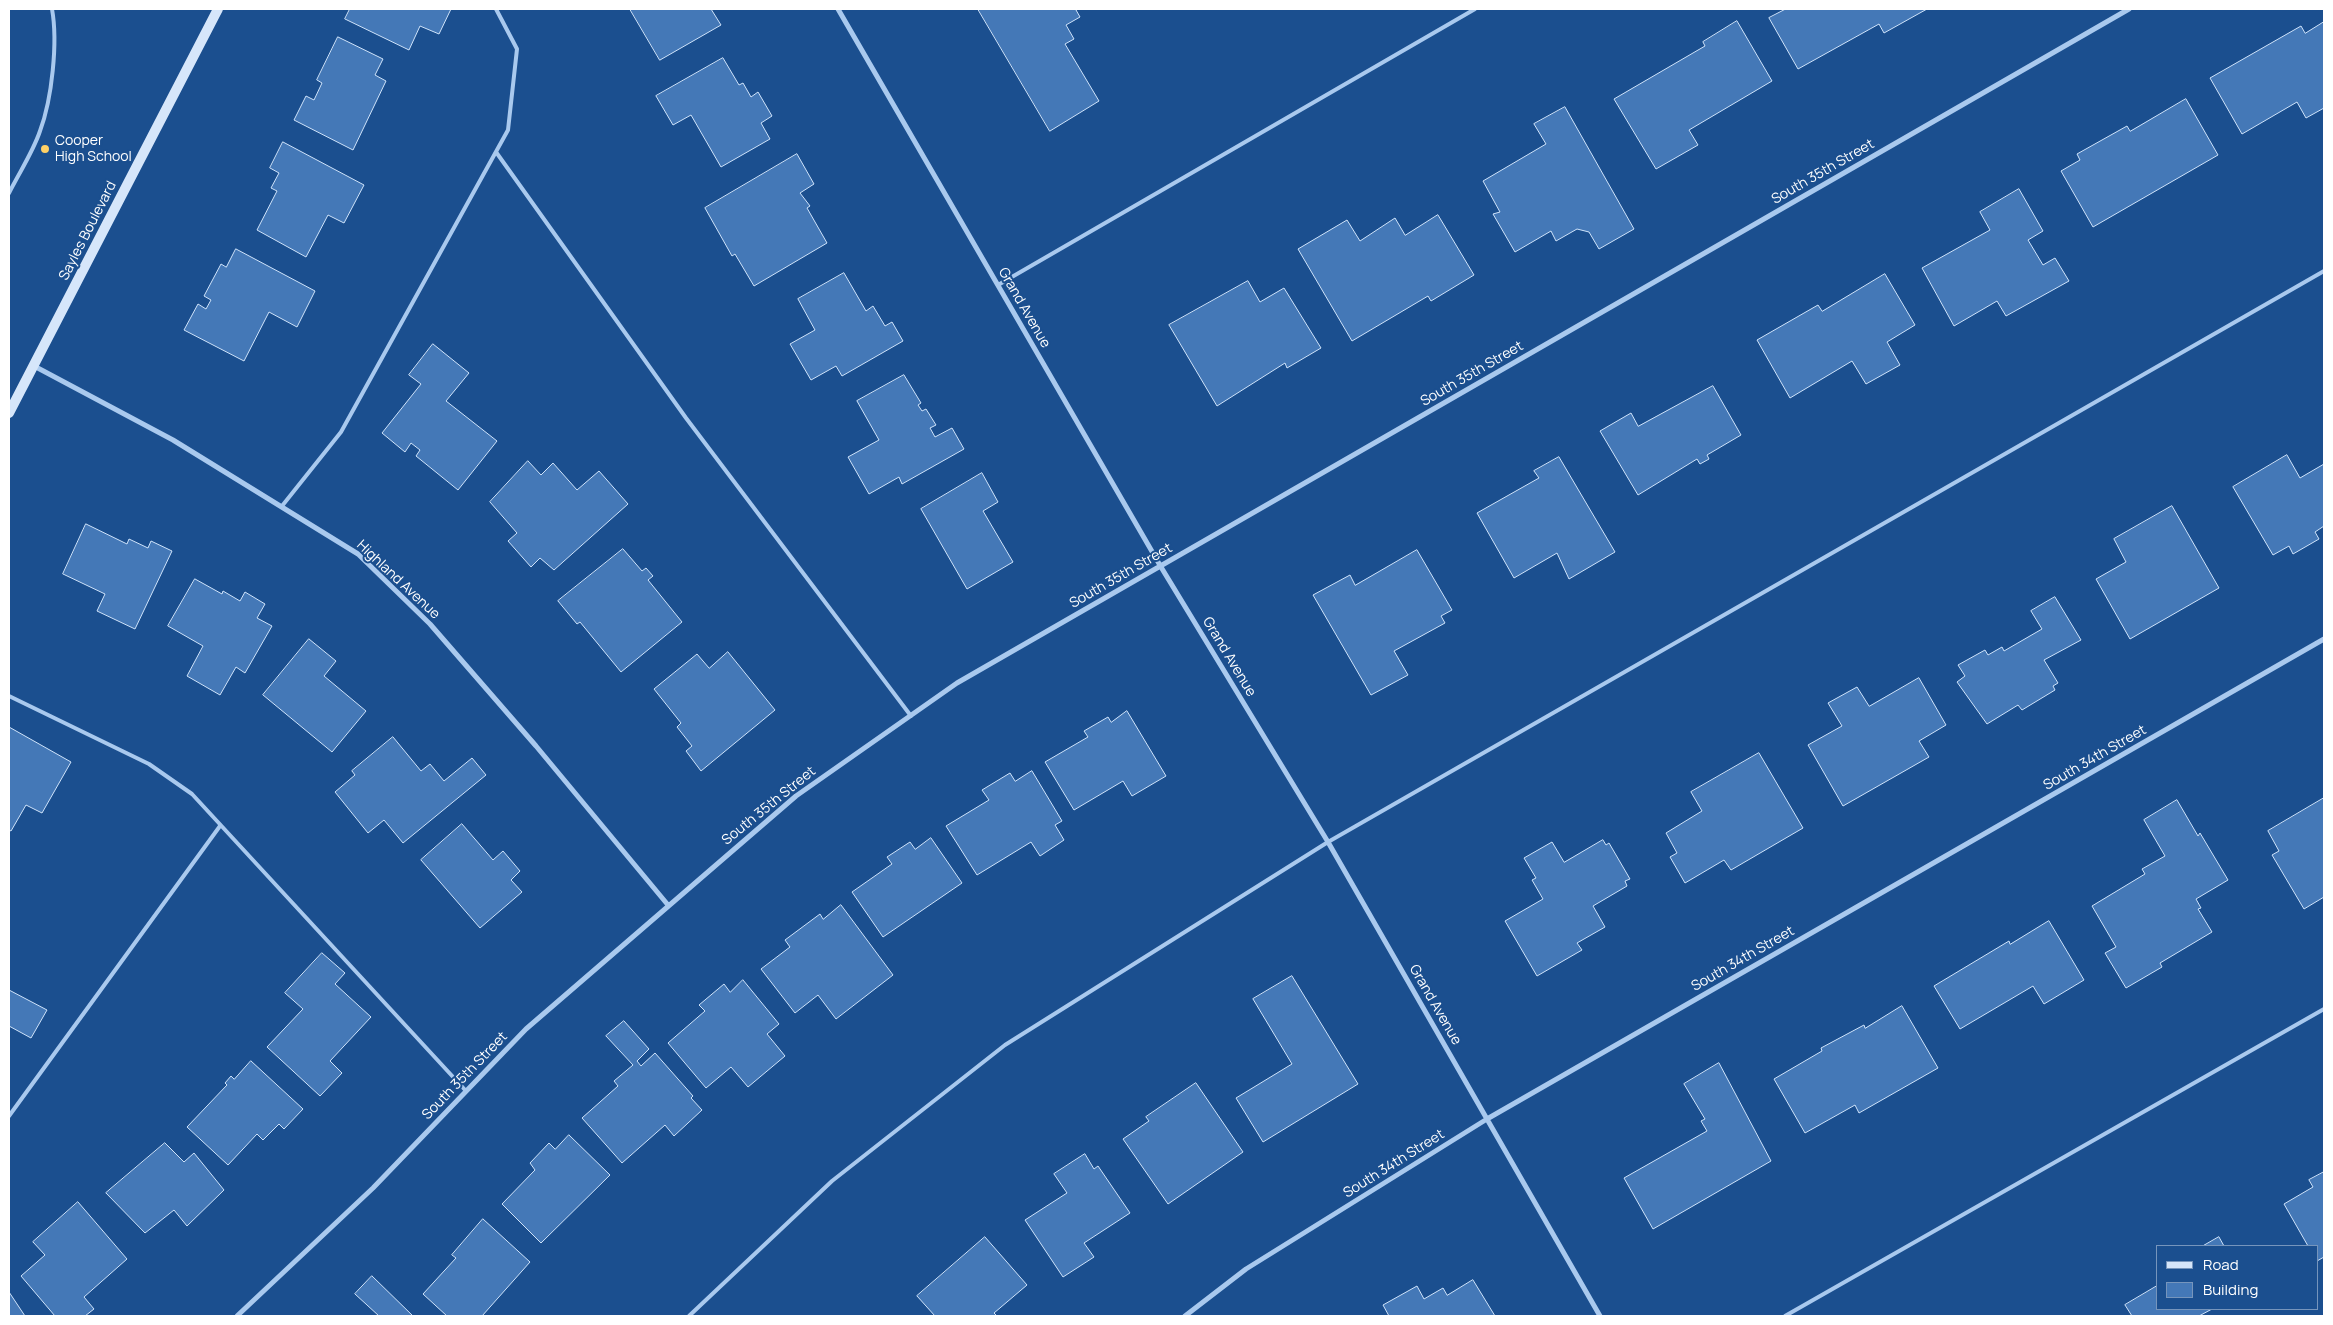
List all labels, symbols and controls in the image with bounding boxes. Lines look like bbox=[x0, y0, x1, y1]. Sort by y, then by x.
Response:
place label: Cooper High School bbox=[55, 133, 132, 166]
street label: South 35th Street bbox=[1769, 136, 1877, 208]
marker: Cooper High School bbox=[39, 143, 51, 155]
street label: Sayles Boulevard bbox=[56, 179, 120, 283]
street label: Grand Avenue bbox=[994, 265, 1054, 351]
street label: South 35th Street bbox=[1418, 338, 1526, 410]
street label: Highland Avenue bbox=[353, 537, 443, 623]
street label: South 35th Street bbox=[1067, 540, 1175, 612]
street label: Grand Avenue bbox=[1199, 614, 1259, 700]
street label: South 34th Street bbox=[2041, 722, 2149, 794]
street label: South 35th Street bbox=[719, 763, 819, 849]
street label: South 34th Street bbox=[1689, 923, 1797, 995]
street label: Grand Avenue bbox=[1405, 962, 1465, 1048]
street label: South 35th Street bbox=[419, 1029, 511, 1123]
street label: South 34th Street bbox=[1340, 1126, 1448, 1202]
legend bbox=[2156, 1245, 2318, 1310]
text: Road bbox=[2203, 1254, 2239, 1275]
text: Building bbox=[2203, 1279, 2258, 1300]

